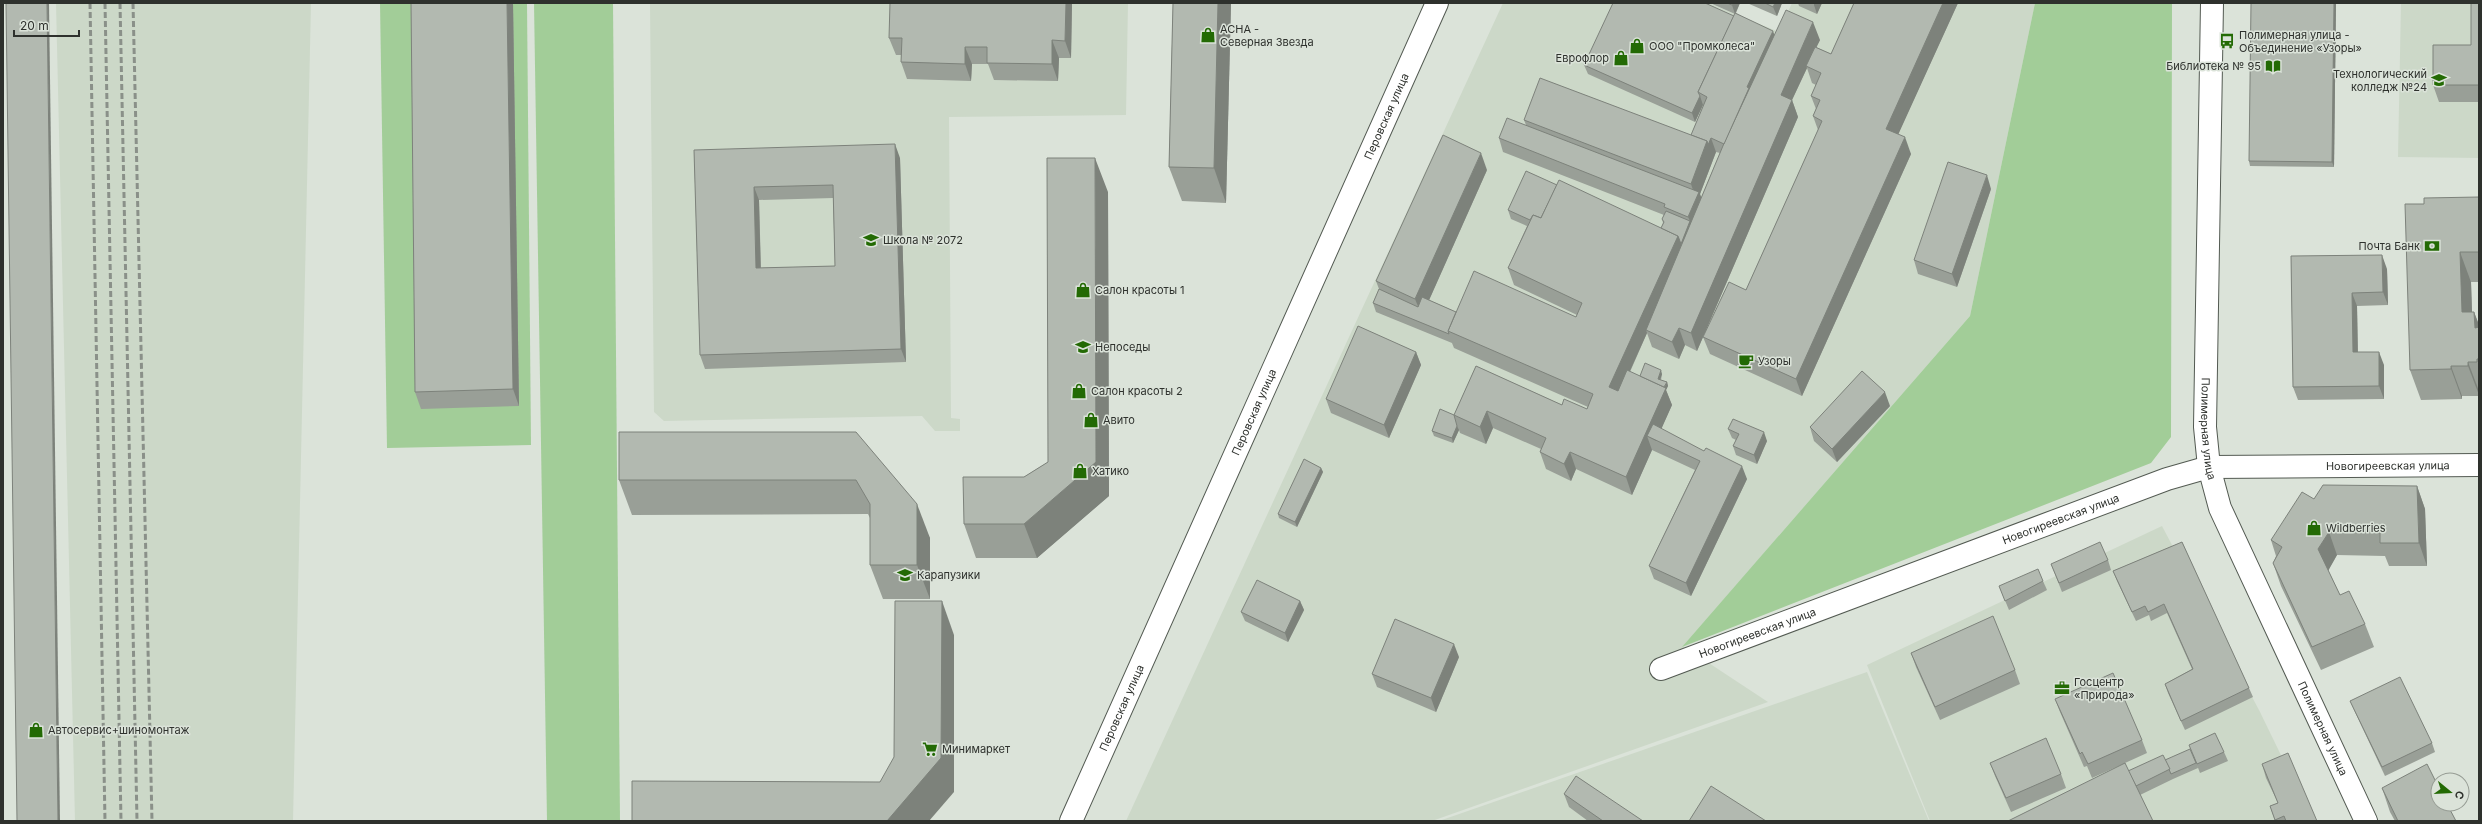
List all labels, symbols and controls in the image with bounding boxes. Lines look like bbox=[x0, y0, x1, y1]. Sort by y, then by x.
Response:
scale bar bbox=[14, 12, 79, 38]
text: 20 m bbox=[20, 18, 49, 33]
place label: АСНА - Северная Звезда bbox=[1220, 22, 1314, 49]
shop icon: АСНА - Северная Звезда bbox=[1199, 26, 1217, 44]
place label: Полимерная улица - Объединение «Узоры» bbox=[2239, 28, 2362, 55]
bus stop icon: Полимерная улица - Объединение «Узоры» bbox=[2218, 32, 2236, 50]
shop icon: ООО "Промколеса" bbox=[1628, 37, 1646, 55]
place label: ООО "Промколеса" bbox=[1649, 39, 1755, 53]
shop icon: Еврофлор bbox=[1612, 49, 1630, 67]
place label: Еврофлор bbox=[1556, 51, 1609, 65]
library icon: Библиотека № 95 bbox=[2264, 57, 2282, 75]
place label: Библиотека № 95 bbox=[2166, 59, 2261, 73]
place label: Технологический колледж №24 bbox=[2333, 67, 2427, 94]
street label: Перовская улица bbox=[1361, 71, 1412, 162]
school or university icon: Технологический колледж №24 bbox=[2430, 71, 2448, 89]
school or university icon: Школа № 2072 bbox=[862, 231, 880, 249]
place label: Школа № 2072 bbox=[883, 233, 963, 247]
bank icon: Почта Банк bbox=[2423, 237, 2441, 255]
place label: Почта Банк bbox=[2359, 239, 2420, 253]
shop icon: Салон красоты 1 bbox=[1074, 281, 1092, 299]
place label: Салон красоты 1 bbox=[1095, 283, 1185, 297]
school or university icon: Непоседы bbox=[1074, 338, 1092, 356]
place label: Непоседы bbox=[1095, 340, 1150, 354]
cafe icon: Узоры bbox=[1737, 352, 1755, 370]
place label: Узоры bbox=[1758, 354, 1791, 368]
street label: Перовская улица bbox=[1229, 367, 1279, 457]
street label: Полимерная улица bbox=[2198, 378, 2219, 481]
shop icon: Салон красоты 2 bbox=[1070, 382, 1088, 400]
place label: Салон красоты 2 bbox=[1091, 384, 1183, 398]
shop icon: Авито bbox=[1082, 411, 1100, 429]
place label: Авито bbox=[1103, 413, 1135, 427]
street label: Новогиреевская улица bbox=[2326, 458, 2450, 473]
shop icon: Хатико bbox=[1071, 462, 1089, 480]
place label: Хатико bbox=[1092, 464, 1130, 478]
street label: Новогиреевская улица bbox=[2000, 491, 2121, 547]
shop icon: Wildberries bbox=[2305, 519, 2323, 537]
place label: Wildberries bbox=[2326, 521, 2386, 535]
school or university icon: Карапузики bbox=[896, 566, 914, 584]
place label: Карапузики bbox=[917, 568, 980, 582]
street label: Новогиреевская улица bbox=[1697, 604, 1818, 661]
street label: Перовская улица bbox=[1096, 662, 1147, 753]
place label: Госцентр «Природа» bbox=[2074, 675, 2135, 702]
office icon: Госцентр «Природа» bbox=[2053, 679, 2071, 697]
street label: Полимерная улица bbox=[2295, 679, 2351, 778]
shop icon: Автосервис+шиномонтаж bbox=[27, 721, 45, 739]
place label: Автосервис+шиномонтаж bbox=[48, 723, 190, 737]
supermarket icon: Минимаркет bbox=[921, 740, 939, 758]
place label: Минимаркет bbox=[942, 742, 1011, 756]
north arrow bbox=[2430, 772, 2470, 812]
text: С bbox=[2452, 789, 2467, 801]

